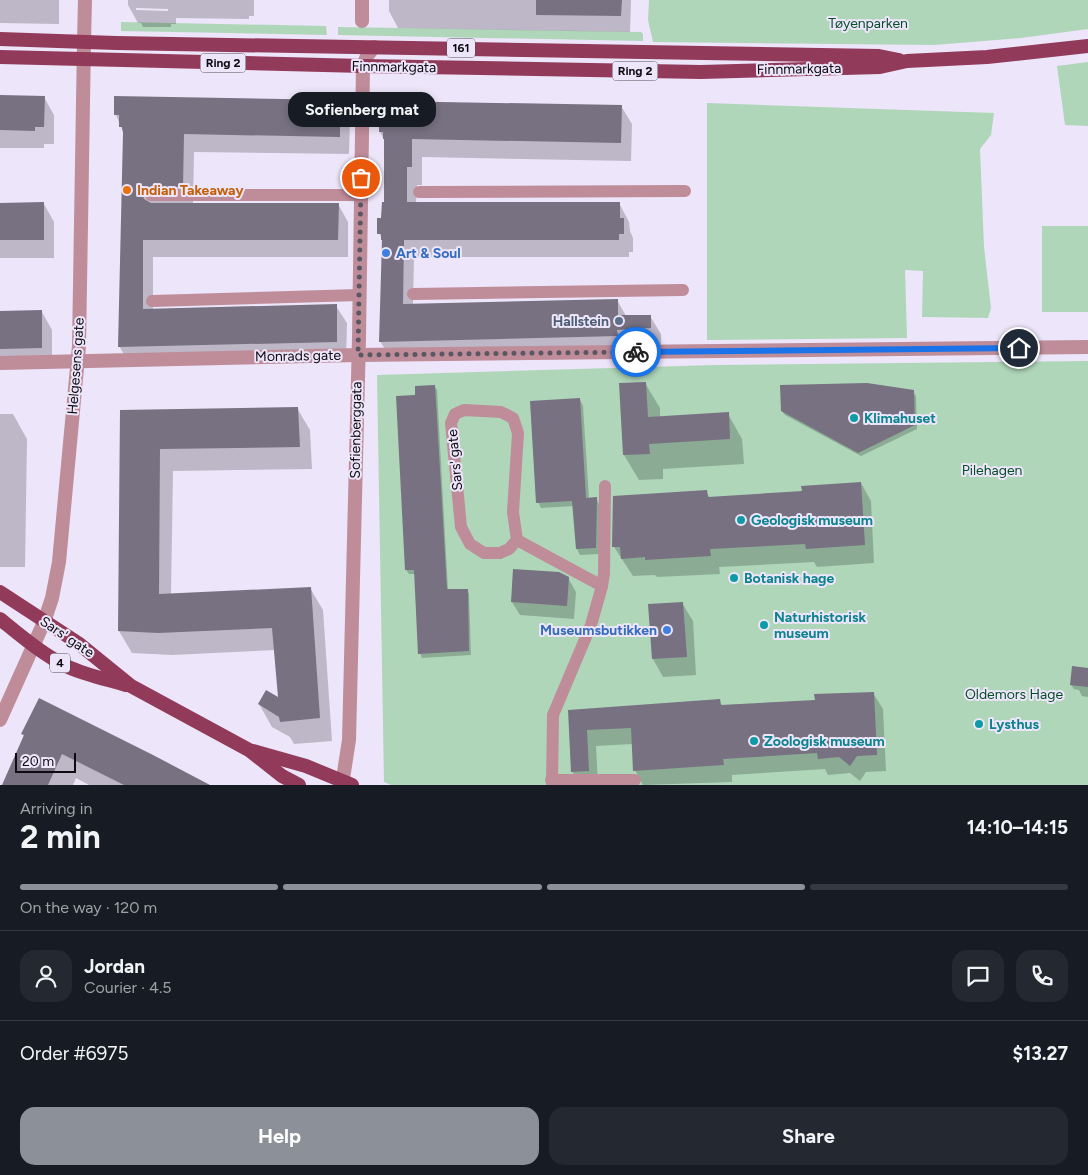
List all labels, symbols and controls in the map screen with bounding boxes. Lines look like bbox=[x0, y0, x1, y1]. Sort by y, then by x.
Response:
park label: Tøyenparken bbox=[828, 15, 908, 32]
road number: 161 bbox=[447, 38, 475, 58]
road number: Ring 2 bbox=[200, 54, 246, 72]
street label: Finnmarkgata bbox=[352, 58, 436, 76]
street label: Finnmarkgata bbox=[757, 60, 841, 78]
road number: Ring 2 bbox=[612, 61, 658, 80]
callout: Sofienberg mat bbox=[287, 93, 435, 128]
text: Sofienberg mat bbox=[305, 100, 419, 119]
pin bbox=[340, 157, 382, 199]
icon: bag bbox=[347, 164, 375, 192]
place label: Indian Takeaway bbox=[137, 182, 244, 199]
marker: Indian Takeaway bbox=[121, 184, 133, 196]
place label: Art & Soul bbox=[396, 245, 461, 262]
marker: Art & Soul bbox=[380, 247, 392, 259]
place label: Hallstein bbox=[553, 313, 609, 330]
marker: Hallstein bbox=[613, 315, 625, 327]
street label: Helgesens gate bbox=[64, 317, 88, 415]
courier bbox=[611, 327, 661, 377]
pin bbox=[998, 327, 1040, 369]
icon: home bbox=[1005, 334, 1033, 362]
icon: bike bbox=[622, 338, 650, 366]
street label: Monrads gate bbox=[255, 347, 342, 365]
street label: Sofienberggata bbox=[347, 381, 365, 479]
place label: Klimahuset bbox=[864, 410, 936, 427]
marker: Klimahuset bbox=[848, 412, 860, 424]
street label: Sars' gate bbox=[444, 428, 466, 491]
park label: Pilehagen bbox=[962, 462, 1023, 479]
place label: Geologisk museum bbox=[751, 512, 873, 529]
marker: Geologisk museum bbox=[735, 514, 747, 526]
place label: Botanisk hage bbox=[744, 570, 835, 587]
marker: Botanisk hage bbox=[728, 572, 740, 584]
place label: Naturhistorisk museum bbox=[774, 609, 866, 642]
street label: Sars' gate bbox=[37, 613, 98, 661]
marker: Naturhistorisk museum bbox=[758, 619, 770, 631]
place label: Museumsbutikken bbox=[540, 622, 657, 639]
marker: Museumsbutikken bbox=[661, 624, 673, 636]
road number: 4 bbox=[50, 654, 70, 672]
park label: Oldemors Hage bbox=[965, 686, 1063, 703]
place label: Lysthus bbox=[989, 716, 1039, 733]
marker: Lysthus bbox=[973, 718, 985, 730]
place label: Zoologisk museum bbox=[764, 733, 885, 750]
marker: Zoologisk museum bbox=[748, 735, 760, 747]
scale bar bbox=[15, 750, 76, 773]
text: 20 m bbox=[22, 753, 54, 770]
text: Arriving in bbox=[20, 799, 92, 818]
text: 14:10–14:15 bbox=[967, 816, 1068, 839]
text: 2 min bbox=[20, 818, 101, 856]
text: On the way · 120 m bbox=[20, 898, 157, 917]
button: person bbox=[20, 950, 72, 1002]
button: chat bbox=[952, 950, 1004, 1002]
button: phone bbox=[1016, 950, 1068, 1002]
text: Jordan bbox=[84, 955, 145, 978]
text: Courier · 4.5 bbox=[84, 978, 171, 997]
text: Order #6975 bbox=[20, 1042, 128, 1065]
text: $13.27 bbox=[1013, 1042, 1068, 1065]
button: Help bbox=[20, 1107, 539, 1165]
button: Share bbox=[549, 1107, 1068, 1165]

